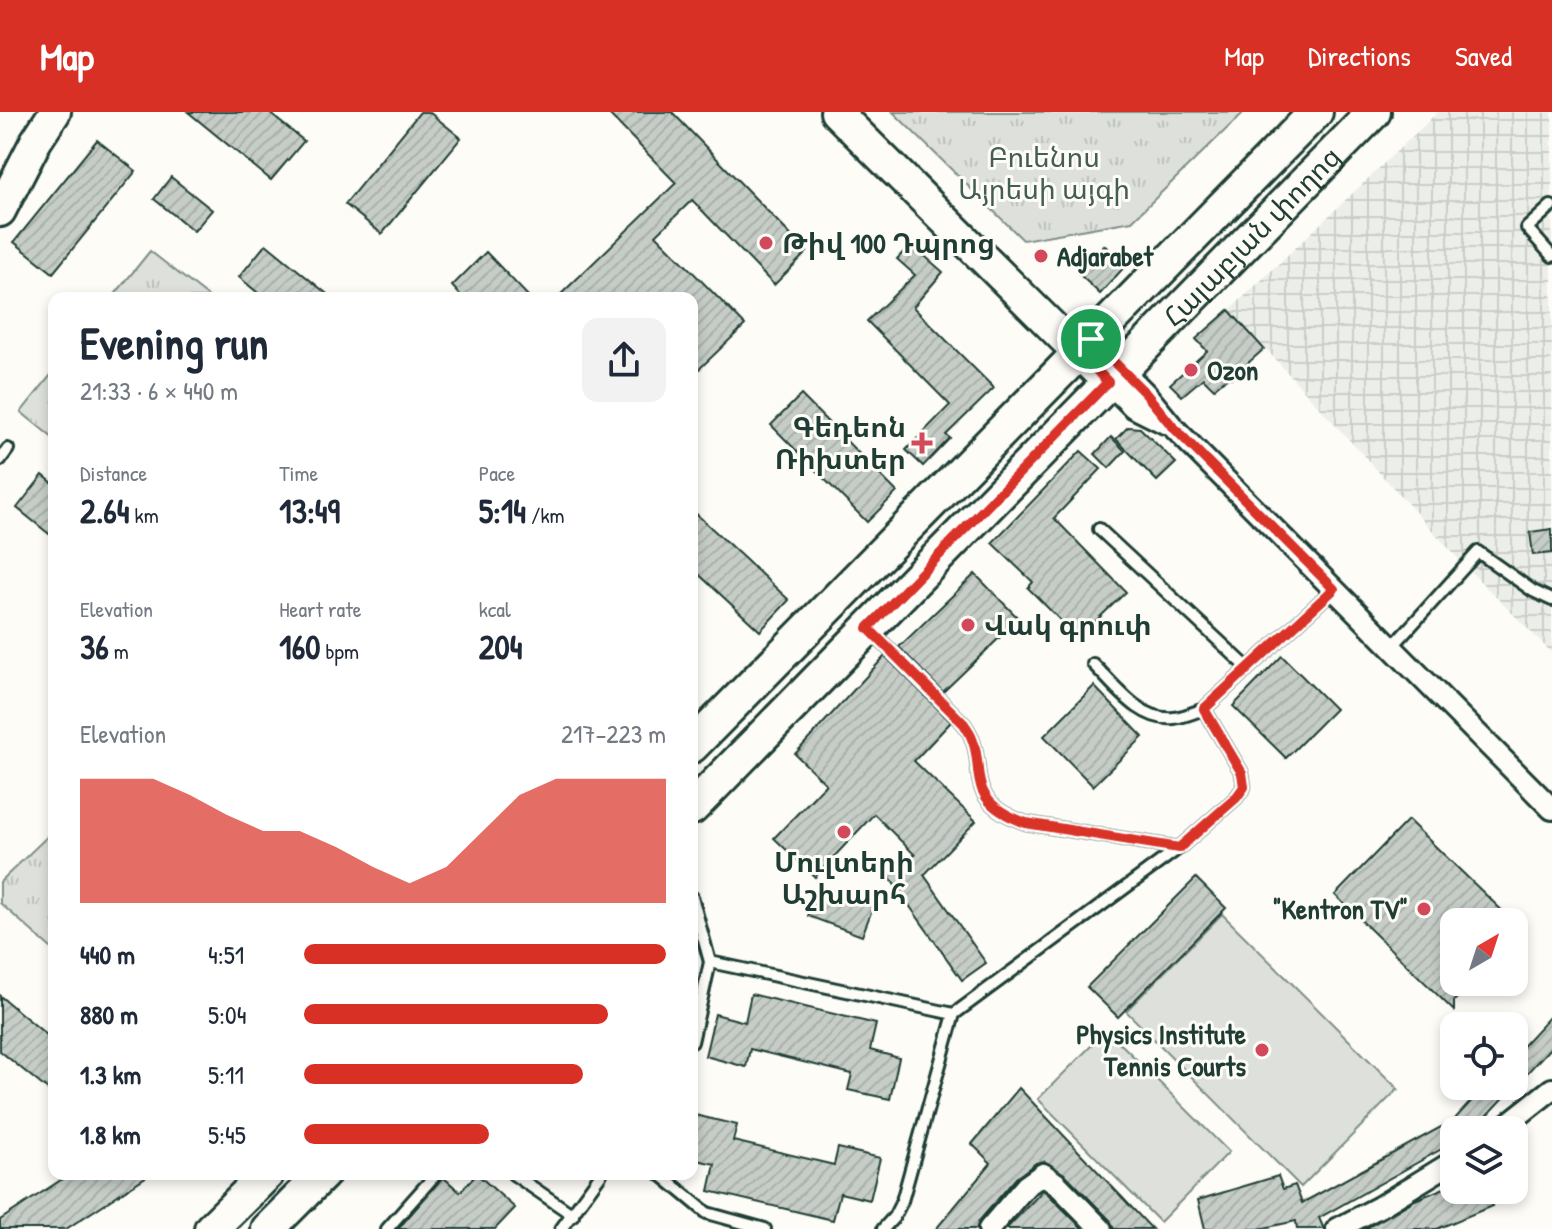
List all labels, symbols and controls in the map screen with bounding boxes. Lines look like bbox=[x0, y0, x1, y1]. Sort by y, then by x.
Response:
text: Map bbox=[40, 30, 94, 82]
text: Map bbox=[1224, 37, 1264, 75]
text: Directions bbox=[1308, 37, 1411, 75]
text: Saved bbox=[1455, 37, 1512, 75]
park label: Բուենոս Այրեսի այգի bbox=[958, 138, 1130, 208]
street label: Հալաբյան փողոց bbox=[1155, 138, 1349, 335]
place label: Թիվ 100 Դպրոց bbox=[782, 224, 995, 262]
marker: Թիվ 100 Դպրոց bbox=[757, 234, 775, 252]
place label: Adjarabet bbox=[1057, 237, 1155, 275]
marker: Adjarabet bbox=[1032, 247, 1050, 265]
pin bbox=[1057, 305, 1125, 373]
text: Evening run bbox=[80, 313, 268, 373]
icon: arrive bbox=[1069, 317, 1113, 361]
button: share bbox=[582, 318, 666, 402]
place label: Ozon bbox=[1207, 351, 1259, 389]
marker: Ozon bbox=[1182, 361, 1200, 379]
text: 21:33 · 6 × 440 m bbox=[80, 373, 238, 408]
place label: Գեդեոն Ռիխտեր bbox=[775, 408, 906, 478]
marker: Գեդեոն Ռիխտեր bbox=[913, 434, 931, 452]
text: Distance bbox=[80, 458, 147, 488]
text: Time bbox=[279, 458, 318, 488]
text: Pace bbox=[479, 458, 515, 488]
text: 2.64 bbox=[80, 488, 130, 534]
text: 13:49 bbox=[279, 488, 340, 534]
text: 5:14 bbox=[479, 488, 526, 534]
text: km bbox=[130, 500, 159, 530]
text: /km bbox=[526, 500, 565, 530]
text: Elevation bbox=[80, 594, 153, 624]
text: Heart rate bbox=[279, 594, 362, 624]
text: kcal bbox=[479, 594, 511, 624]
place label: Վակ գրուփ bbox=[984, 606, 1152, 644]
marker: Վակ գրուփ bbox=[959, 616, 977, 634]
text: 36 bbox=[80, 624, 109, 670]
text: 160 bbox=[279, 624, 320, 670]
text: 204 bbox=[479, 624, 523, 670]
text: m bbox=[109, 636, 129, 666]
text: bpm bbox=[320, 636, 359, 666]
text: Elevation bbox=[80, 716, 166, 751]
text: 217–223 m bbox=[561, 716, 666, 751]
marker: Մուլտերի Աշխարհ bbox=[835, 823, 853, 841]
place label: Մուլտերի Աշխարհ bbox=[774, 843, 914, 913]
place label: "Kentron TV" bbox=[1273, 890, 1408, 928]
marker: "Kentron TV" bbox=[1415, 900, 1433, 918]
north arrow bbox=[1440, 908, 1528, 996]
map controls bbox=[1440, 908, 1528, 1204]
text: 440 m bbox=[80, 937, 135, 972]
text: 4:51 bbox=[208, 937, 244, 972]
text: 880 m bbox=[80, 997, 138, 1032]
text: 5:04 bbox=[208, 997, 246, 1032]
button: locate bbox=[1440, 1012, 1528, 1100]
place label: Physics Institute Tennis Courts bbox=[1076, 1015, 1247, 1085]
marker: Physics Institute Tennis Courts bbox=[1253, 1041, 1271, 1059]
text: 1.3 km bbox=[80, 1057, 141, 1092]
text: 5:11 bbox=[208, 1057, 244, 1092]
button: layers bbox=[1440, 1116, 1528, 1204]
text: 1.8 km bbox=[80, 1117, 141, 1152]
text: 5:45 bbox=[208, 1117, 246, 1152]

